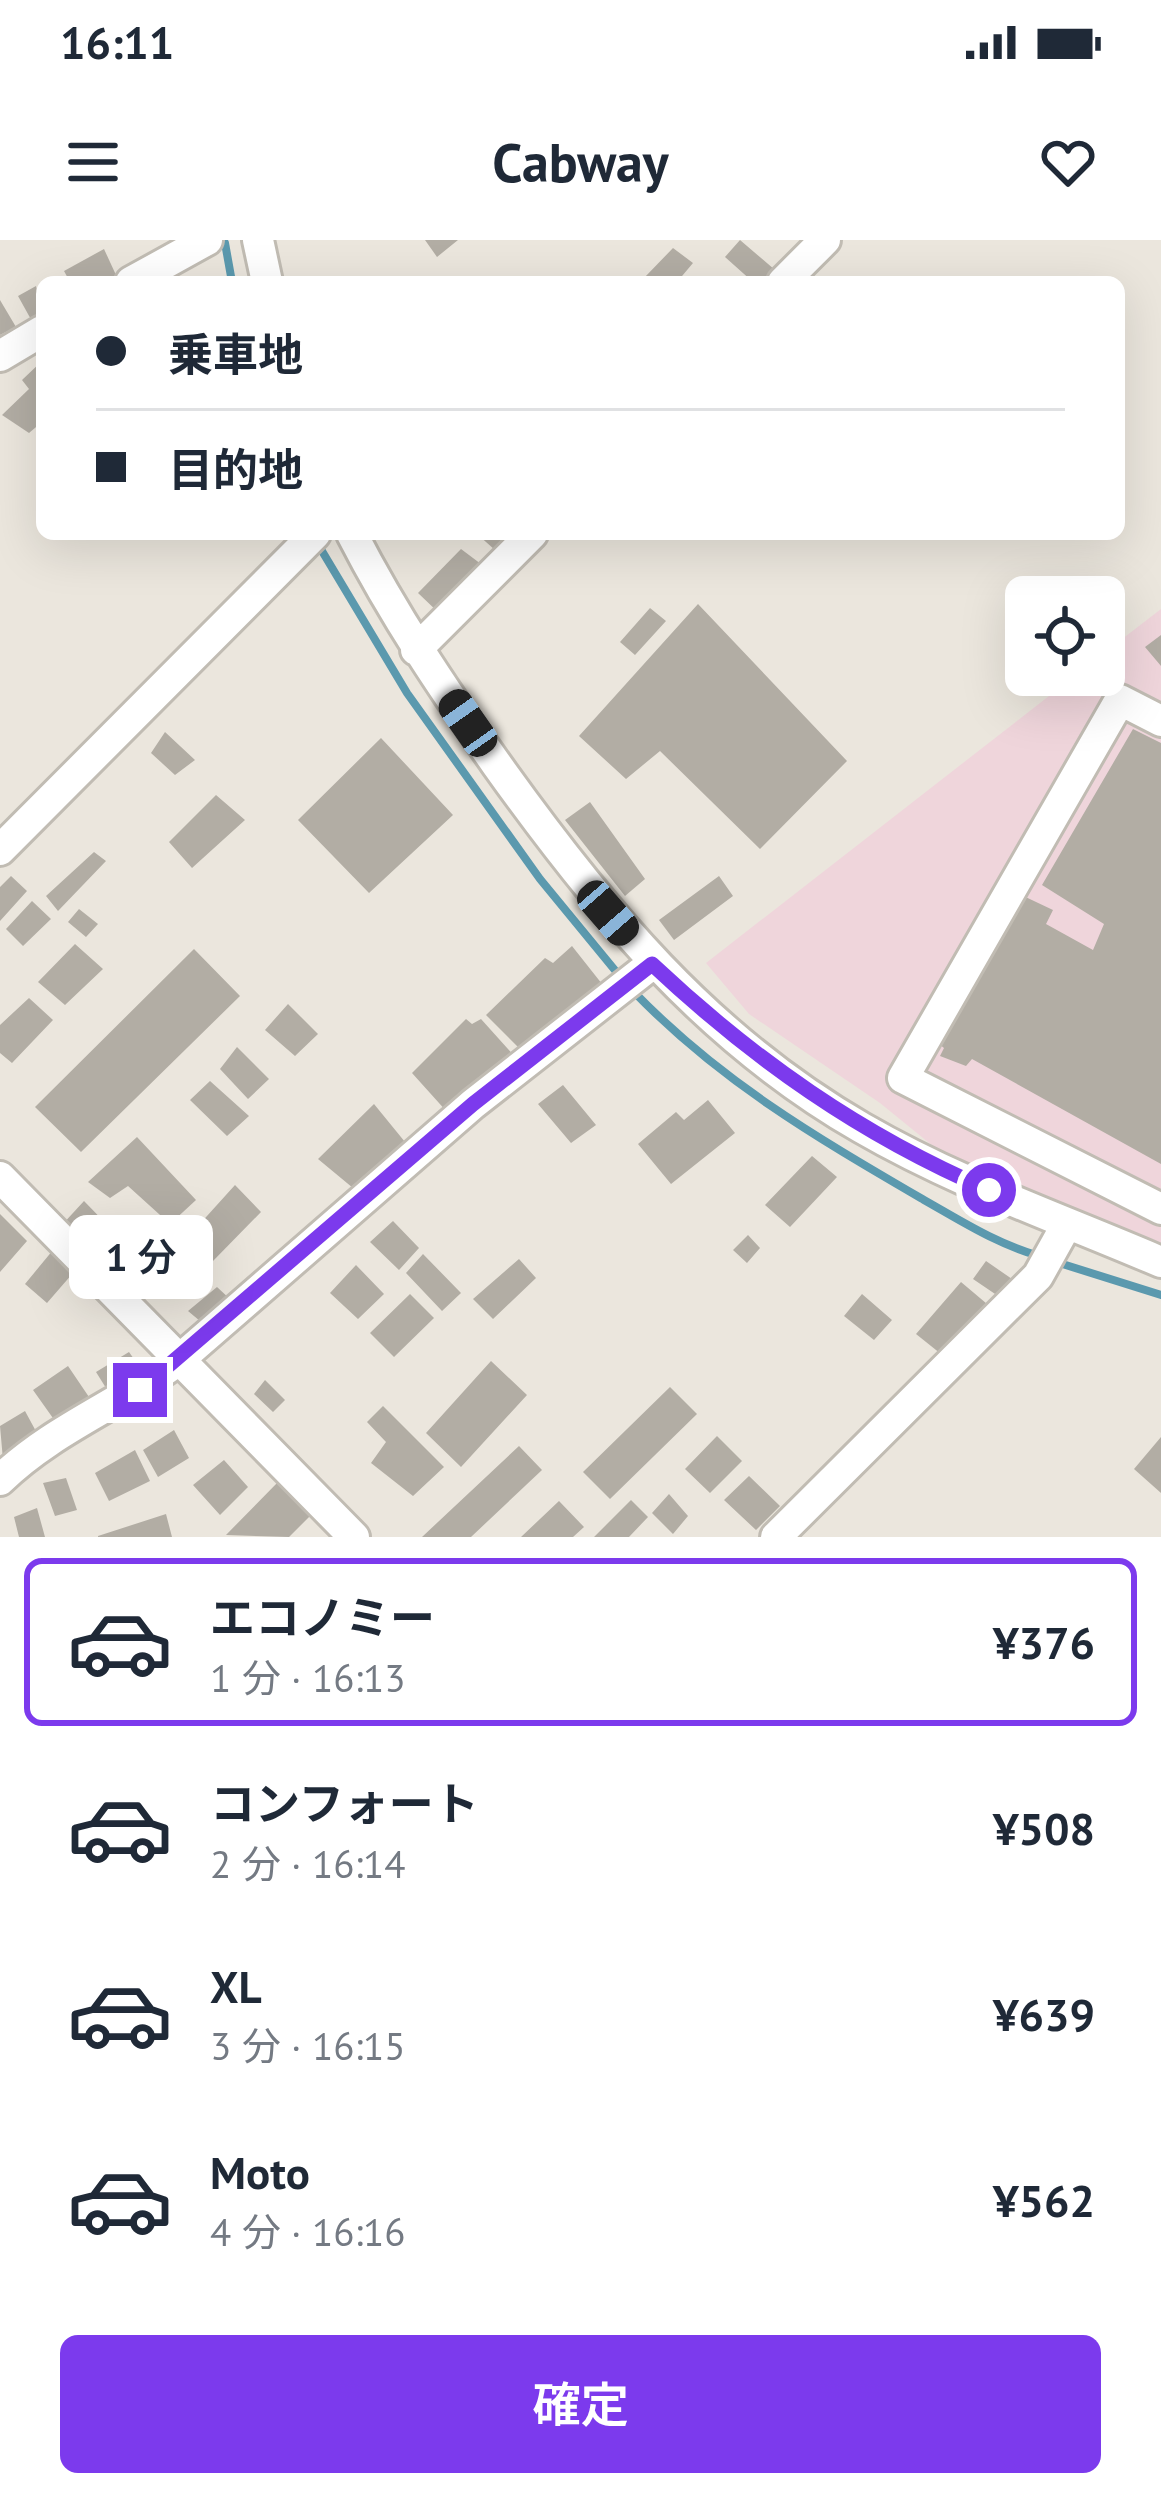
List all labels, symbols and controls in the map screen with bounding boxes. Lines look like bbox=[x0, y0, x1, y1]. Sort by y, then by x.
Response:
text: 16:11 bbox=[60, 13, 174, 71]
text: Cabway bbox=[492, 127, 669, 197]
icon: menu bbox=[60, 129, 126, 195]
icon: heart bbox=[1035, 129, 1101, 195]
text: 乗車地 bbox=[168, 325, 303, 383]
text: 目的地 bbox=[168, 440, 303, 498]
map controls bbox=[1005, 576, 1125, 696]
button: locate bbox=[1005, 576, 1125, 696]
car bbox=[433, 683, 503, 763]
car bbox=[571, 874, 645, 952]
route start bbox=[962, 1163, 1016, 1217]
callout: 1 分 bbox=[68, 1216, 212, 1300]
text: 1 分 bbox=[106, 1231, 176, 1282]
route end bbox=[113, 1363, 167, 1417]
icon: car bbox=[66, 1588, 174, 1696]
text: エコノミー bbox=[210, 1588, 435, 1646]
text: ¥376 bbox=[993, 1613, 1095, 1671]
text: 1 分 · 16:13 bbox=[210, 1652, 405, 1703]
icon: car bbox=[66, 1774, 174, 1882]
text: コンフォート bbox=[210, 1774, 479, 1832]
text: ¥508 bbox=[993, 1799, 1095, 1857]
text: 2 分 · 16:14 bbox=[210, 1838, 405, 1889]
text: XL bbox=[210, 1957, 262, 2015]
icon: car bbox=[66, 1960, 174, 2068]
text: ¥639 bbox=[993, 1985, 1095, 2043]
text: 3 分 · 16:15 bbox=[210, 2020, 405, 2071]
text: Moto bbox=[210, 2143, 310, 2201]
icon: car bbox=[66, 2146, 174, 2254]
text: ¥562 bbox=[993, 2171, 1095, 2229]
text: 4 分 · 16:16 bbox=[210, 2206, 405, 2257]
button: 確定 bbox=[60, 2335, 1101, 2473]

